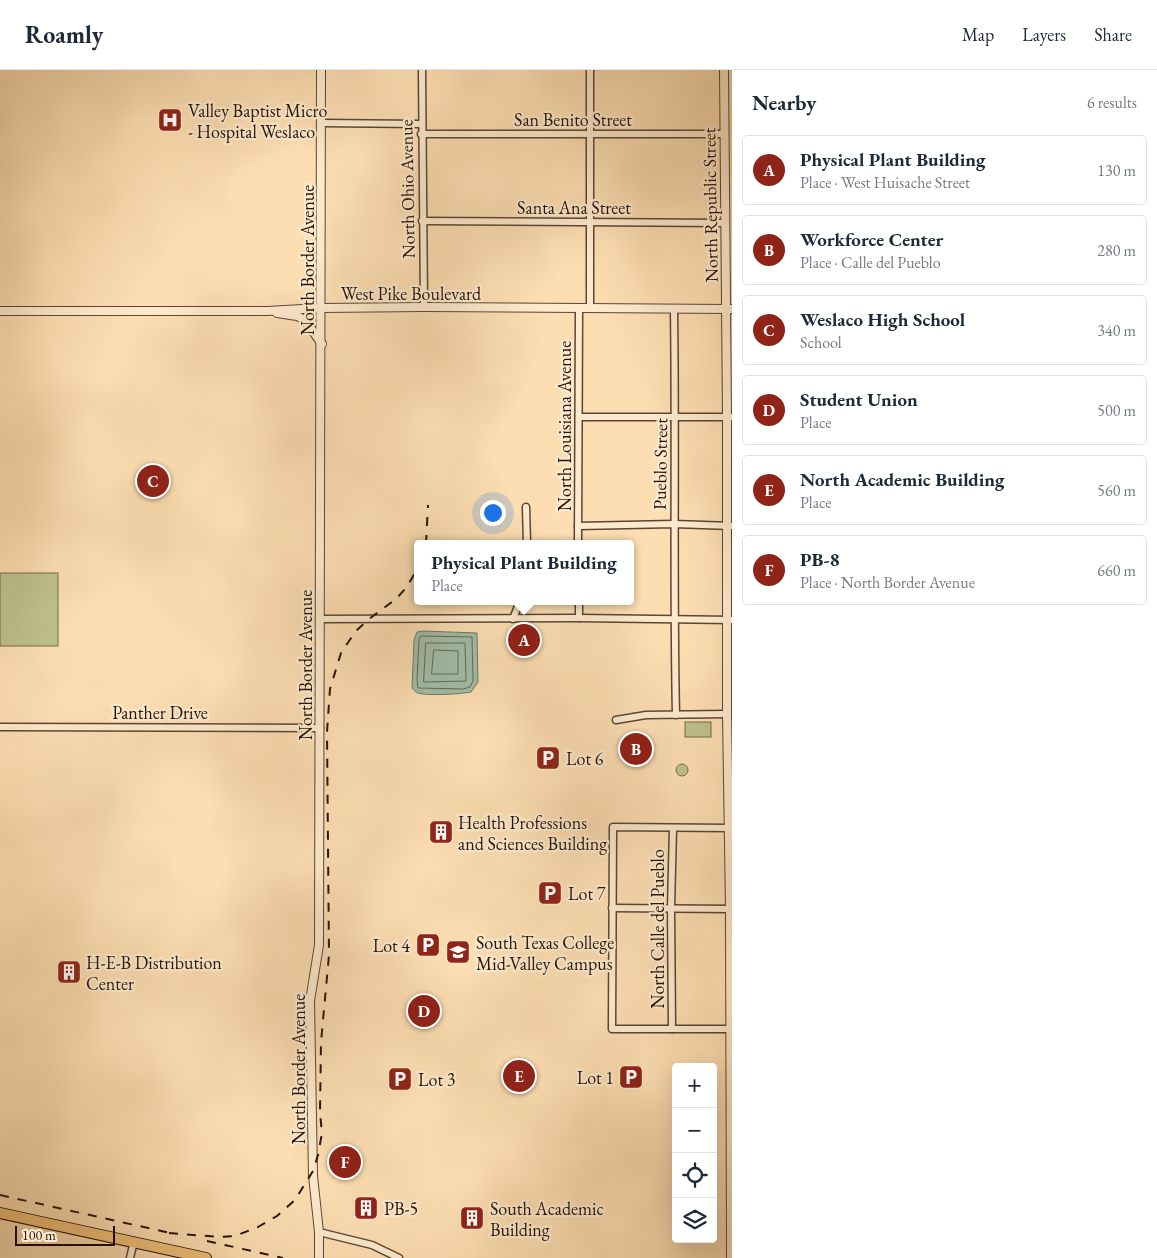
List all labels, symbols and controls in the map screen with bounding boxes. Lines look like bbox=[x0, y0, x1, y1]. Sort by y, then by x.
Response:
text: Roamly bbox=[25, 19, 103, 50]
text: Map bbox=[962, 23, 994, 46]
text: Layers bbox=[1022, 23, 1066, 46]
text: Share bbox=[1094, 23, 1132, 46]
text: Nearby bbox=[752, 89, 816, 116]
text: 6 results bbox=[1087, 92, 1137, 113]
place label: Valley Baptist Micro - Hospital Weslaco bbox=[188, 99, 328, 143]
hospital icon: Valley Baptist Micro - Hospital Weslaco bbox=[157, 107, 183, 133]
street label: San Benito Street bbox=[514, 108, 632, 131]
street label: North Ohio Avenue bbox=[394, 119, 420, 259]
street label: North Republic Street bbox=[697, 127, 723, 282]
text: Physical Plant Building bbox=[800, 147, 986, 172]
text: A bbox=[763, 160, 775, 181]
text: 130 m bbox=[1097, 160, 1136, 181]
text: Place · West Huisache Street bbox=[800, 172, 970, 193]
street label: North Border Avenue bbox=[296, 185, 319, 335]
street label: Santa Ana Street bbox=[517, 196, 631, 219]
text: Workforce Center bbox=[800, 227, 943, 252]
text: B bbox=[764, 240, 774, 261]
text: 280 m bbox=[1097, 240, 1136, 261]
text: Place · Calle del Pueblo bbox=[800, 252, 941, 273]
street label: West Pike Boulevard bbox=[341, 282, 482, 305]
text: Weslaco High School bbox=[800, 307, 965, 332]
text: C bbox=[763, 320, 775, 341]
text: 340 m bbox=[1097, 320, 1136, 341]
text: School bbox=[800, 332, 842, 353]
street label: North Louisiana Avenue bbox=[553, 341, 576, 511]
text: Student Union bbox=[800, 387, 918, 412]
text: D bbox=[763, 400, 775, 421]
text: 500 m bbox=[1097, 400, 1136, 421]
text: Place bbox=[800, 412, 832, 433]
street label: Pueblo Street bbox=[648, 418, 672, 510]
pin: C bbox=[137, 462, 169, 500]
text: North Academic Building bbox=[800, 467, 1005, 492]
text: E bbox=[764, 480, 774, 501]
text: 560 m bbox=[1097, 480, 1136, 501]
text: Place bbox=[800, 492, 832, 513]
your location bbox=[480, 500, 506, 526]
popup bbox=[414, 540, 634, 605]
text: PB-8 bbox=[800, 547, 839, 572]
text: Physical Plant Building bbox=[431, 550, 617, 575]
text: F bbox=[765, 560, 773, 581]
text: 660 m bbox=[1097, 560, 1136, 581]
text: Place · North Border Avenue bbox=[800, 572, 975, 593]
text: Place bbox=[431, 575, 463, 596]
street label: North Border Avenue bbox=[294, 590, 317, 740]
pin: A bbox=[508, 621, 540, 659]
street label: Panther Drive bbox=[112, 701, 208, 724]
pin: B bbox=[620, 730, 652, 768]
parking icon: Lot 6 bbox=[535, 745, 561, 771]
place label: Lot 6 bbox=[566, 747, 604, 770]
place label: Health Professions and Sciences Building bbox=[458, 811, 607, 855]
building icon: Health Professions and Sciences Building bbox=[428, 819, 454, 845]
street label: North Calle del Pueblo bbox=[646, 849, 669, 1009]
parking icon: Lot 7 bbox=[537, 880, 563, 906]
place label: Lot 7 bbox=[568, 882, 606, 905]
place label: South Texas College Mid-Valley Campus bbox=[476, 931, 614, 975]
parking icon: Lot 4 bbox=[415, 932, 441, 958]
place label: Lot 4 bbox=[373, 934, 410, 957]
school or university icon: South Texas College Mid-Valley Campus bbox=[445, 939, 471, 965]
place label: H-E-B Distribution Center bbox=[86, 951, 222, 995]
building icon: H-E-B Distribution Center bbox=[56, 959, 82, 985]
pin: D bbox=[408, 992, 440, 1030]
street label: North Border Avenue bbox=[287, 994, 310, 1144]
pin: E bbox=[503, 1057, 535, 1095]
map controls bbox=[672, 1063, 717, 1243]
button: + bbox=[672, 1063, 717, 1108]
parking icon: Lot 1 bbox=[618, 1064, 644, 1090]
parking icon: Lot 3 bbox=[387, 1066, 413, 1092]
place label: Lot 1 bbox=[577, 1066, 614, 1089]
place label: Lot 3 bbox=[418, 1068, 455, 1091]
button: − bbox=[672, 1108, 717, 1153]
pin: F bbox=[329, 1143, 361, 1181]
button: locate bbox=[672, 1153, 717, 1198]
building icon: PB-5 bbox=[353, 1195, 379, 1221]
place label: PB-5 bbox=[384, 1197, 418, 1220]
place label: South Academic Building bbox=[490, 1197, 604, 1241]
button: layers bbox=[672, 1198, 717, 1243]
building icon: South Academic Building bbox=[459, 1205, 485, 1231]
scale bar bbox=[15, 1223, 115, 1246]
text: 100 m bbox=[22, 1226, 56, 1244]

